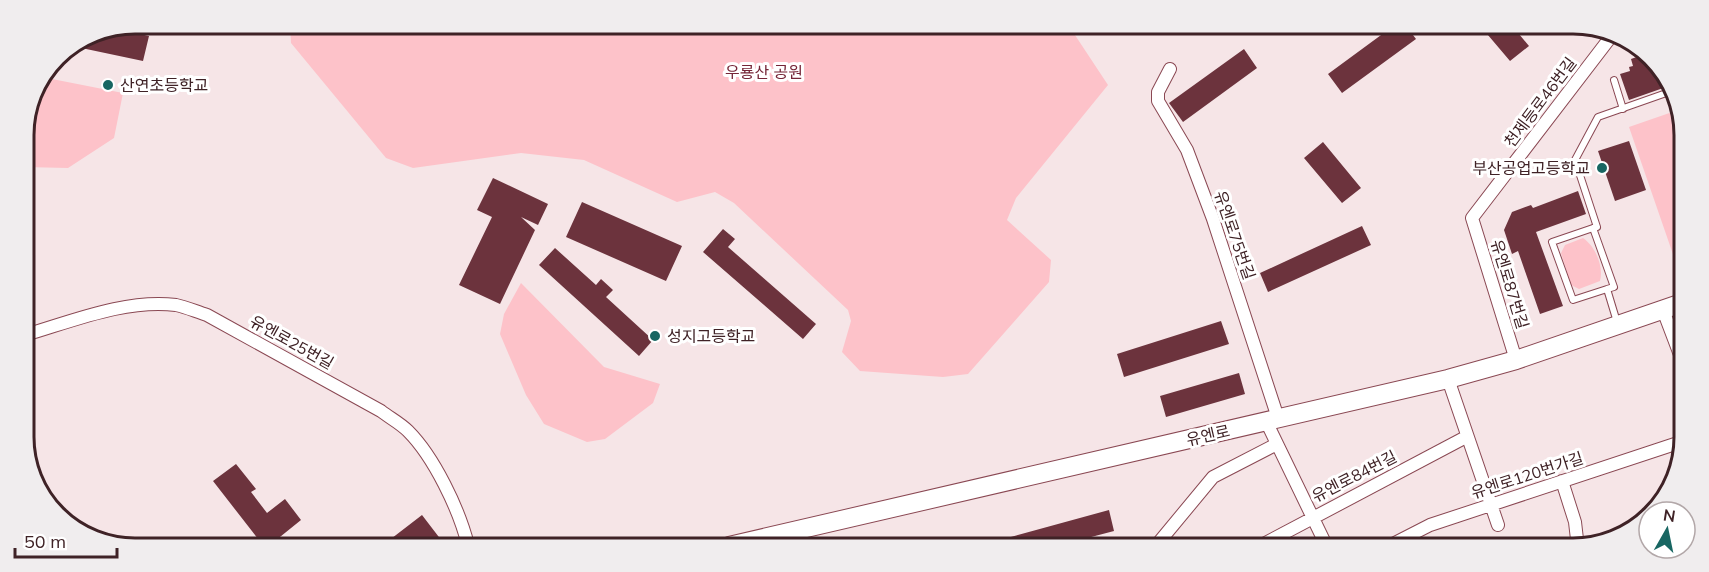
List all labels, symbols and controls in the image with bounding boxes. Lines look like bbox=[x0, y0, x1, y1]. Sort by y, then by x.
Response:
street label: 천제등로46번길 bbox=[1500, 53, 1580, 151]
park label: 우룡산 공원 bbox=[725, 62, 803, 82]
place label: 산연초등학교 bbox=[120, 75, 208, 95]
marker: 산연초등학교 bbox=[101, 78, 115, 92]
place label: 부산공업고등학교 bbox=[1472, 158, 1590, 178]
marker: 부산공업고등학교 bbox=[1595, 161, 1609, 175]
street label: 유엔로75번길 bbox=[1210, 188, 1260, 282]
street label: 유엔로87번길 bbox=[1487, 237, 1533, 331]
street label: 유엔로25번길 bbox=[247, 311, 337, 373]
place label: 성지고등학교 bbox=[667, 326, 755, 346]
marker: 성지고등학교 bbox=[648, 329, 662, 343]
street label: 유엔로 bbox=[1184, 420, 1232, 450]
street label: 유엔로84번길 bbox=[1308, 446, 1400, 506]
street label: 유엔로120번가길 bbox=[1468, 447, 1586, 503]
north arrow bbox=[1637, 500, 1697, 560]
text: N bbox=[1662, 504, 1677, 526]
scale bar bbox=[15, 521, 117, 559]
text: 50 m bbox=[24, 530, 66, 553]

